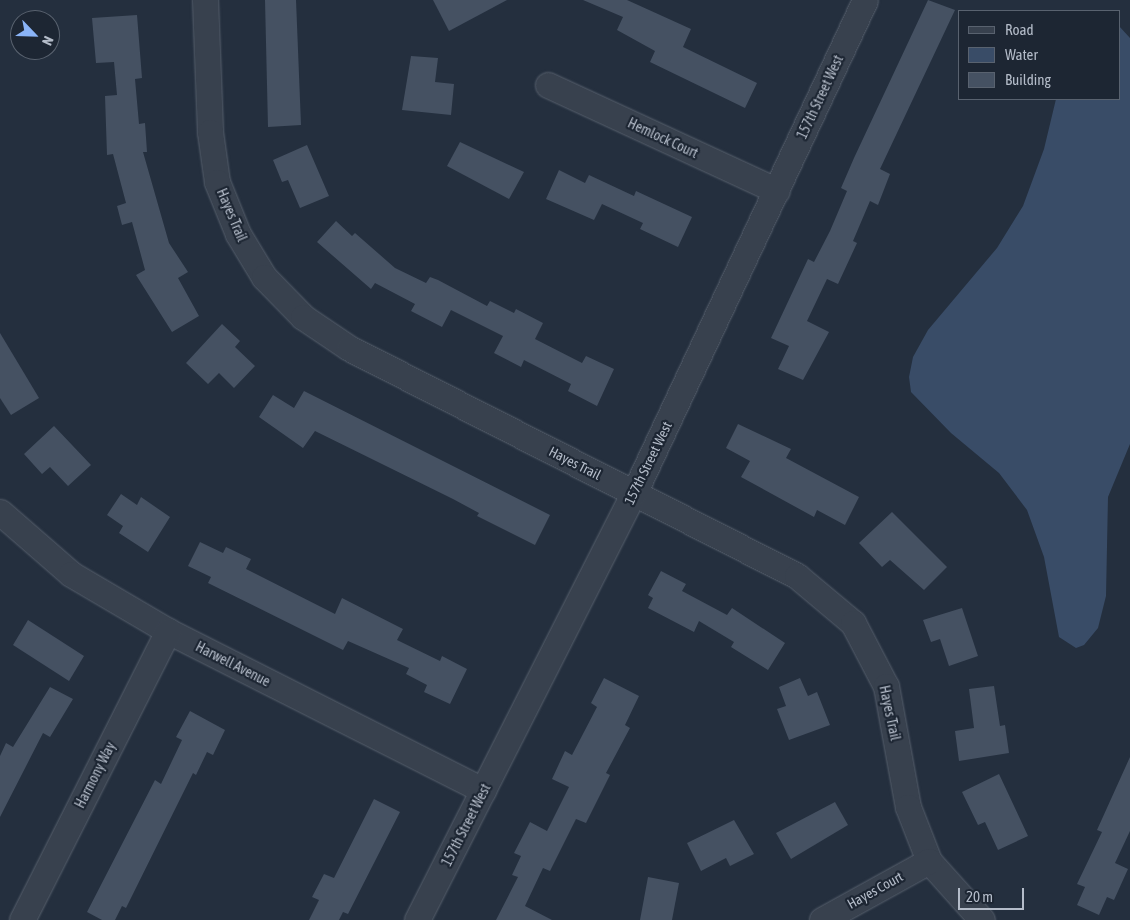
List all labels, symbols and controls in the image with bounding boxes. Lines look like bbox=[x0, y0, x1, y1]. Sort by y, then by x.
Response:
north arrow bbox=[10, 10, 60, 60]
legend bbox=[958, 10, 1120, 100]
text: Road bbox=[1005, 21, 1034, 38]
text: N bbox=[39, 34, 57, 48]
text: Water bbox=[1005, 46, 1038, 63]
street label: 157th Street West bbox=[793, 53, 847, 141]
text: Building bbox=[1005, 71, 1051, 88]
street label: Hemlock Court bbox=[625, 114, 701, 162]
street label: Hayes Trail bbox=[213, 186, 251, 244]
street label: 157th Street West bbox=[621, 419, 675, 507]
street label: Hayes Trail bbox=[546, 443, 604, 483]
street label: Harwell Avenue bbox=[193, 638, 273, 690]
street label: Hayes Trail bbox=[876, 684, 904, 742]
street label: Harmony Way bbox=[71, 739, 119, 811]
street label: 157th Street West bbox=[438, 781, 494, 869]
street label: Hayes Court bbox=[844, 868, 906, 912]
scale bar bbox=[960, 878, 1026, 910]
text: 20 m bbox=[966, 888, 993, 905]

